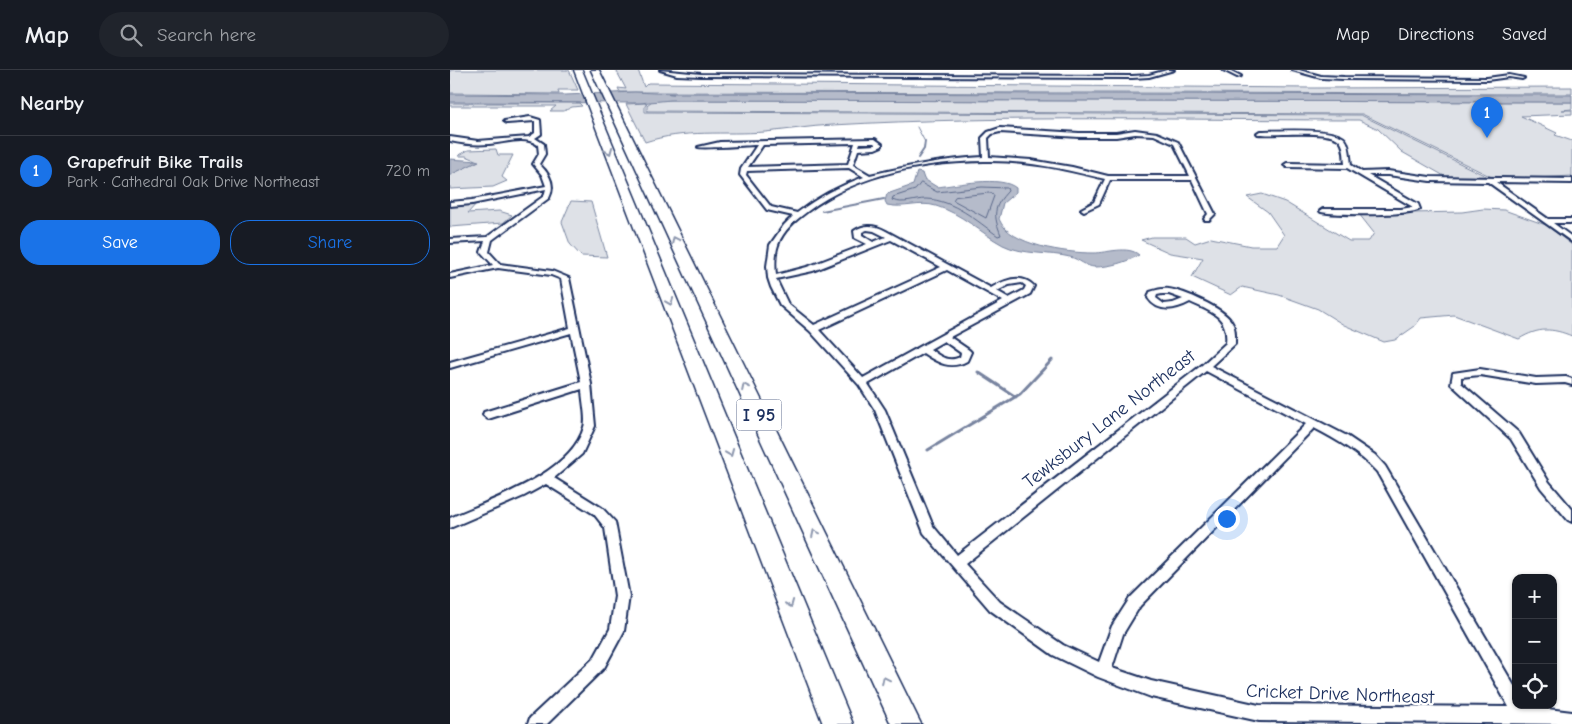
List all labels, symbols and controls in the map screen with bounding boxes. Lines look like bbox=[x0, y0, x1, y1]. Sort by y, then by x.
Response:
search box bbox=[99, 12, 449, 57]
text: Map bbox=[25, 21, 69, 49]
icon: search bbox=[117, 21, 145, 49]
text: Search here bbox=[157, 24, 256, 46]
text: Map bbox=[1336, 24, 1370, 45]
text: Directions bbox=[1398, 24, 1474, 45]
text: Saved bbox=[1502, 24, 1547, 45]
text: Nearby bbox=[20, 91, 84, 115]
pin: 1 bbox=[1471, 97, 1503, 138]
one-way arrow bbox=[603, 146, 614, 155]
text: Grapefruit Bike Trails bbox=[67, 151, 243, 173]
text: 1 bbox=[33, 162, 39, 180]
text: 720 m bbox=[386, 162, 430, 180]
text: Park · Cathedral Oak Drive Northeast bbox=[67, 173, 319, 191]
button: Save bbox=[20, 220, 220, 265]
button: Share bbox=[230, 220, 430, 265]
one-way arrow bbox=[671, 236, 681, 245]
one-way arrow bbox=[663, 297, 674, 306]
street label: Tewksbury Lane Northeast bbox=[1019, 345, 1200, 493]
one-way arrow bbox=[741, 383, 751, 392]
road number: I 95 bbox=[736, 400, 782, 430]
one-way arrow bbox=[724, 448, 734, 457]
your location bbox=[1214, 506, 1240, 532]
one-way arrow bbox=[811, 529, 821, 538]
map controls bbox=[1512, 574, 1557, 709]
button: + bbox=[1512, 574, 1557, 619]
one-way arrow bbox=[784, 599, 795, 608]
button: − bbox=[1512, 619, 1557, 664]
button: locate bbox=[1512, 664, 1557, 709]
one-way arrow bbox=[881, 676, 891, 685]
street label: Cricket Drive Northeast bbox=[1245, 680, 1435, 708]

